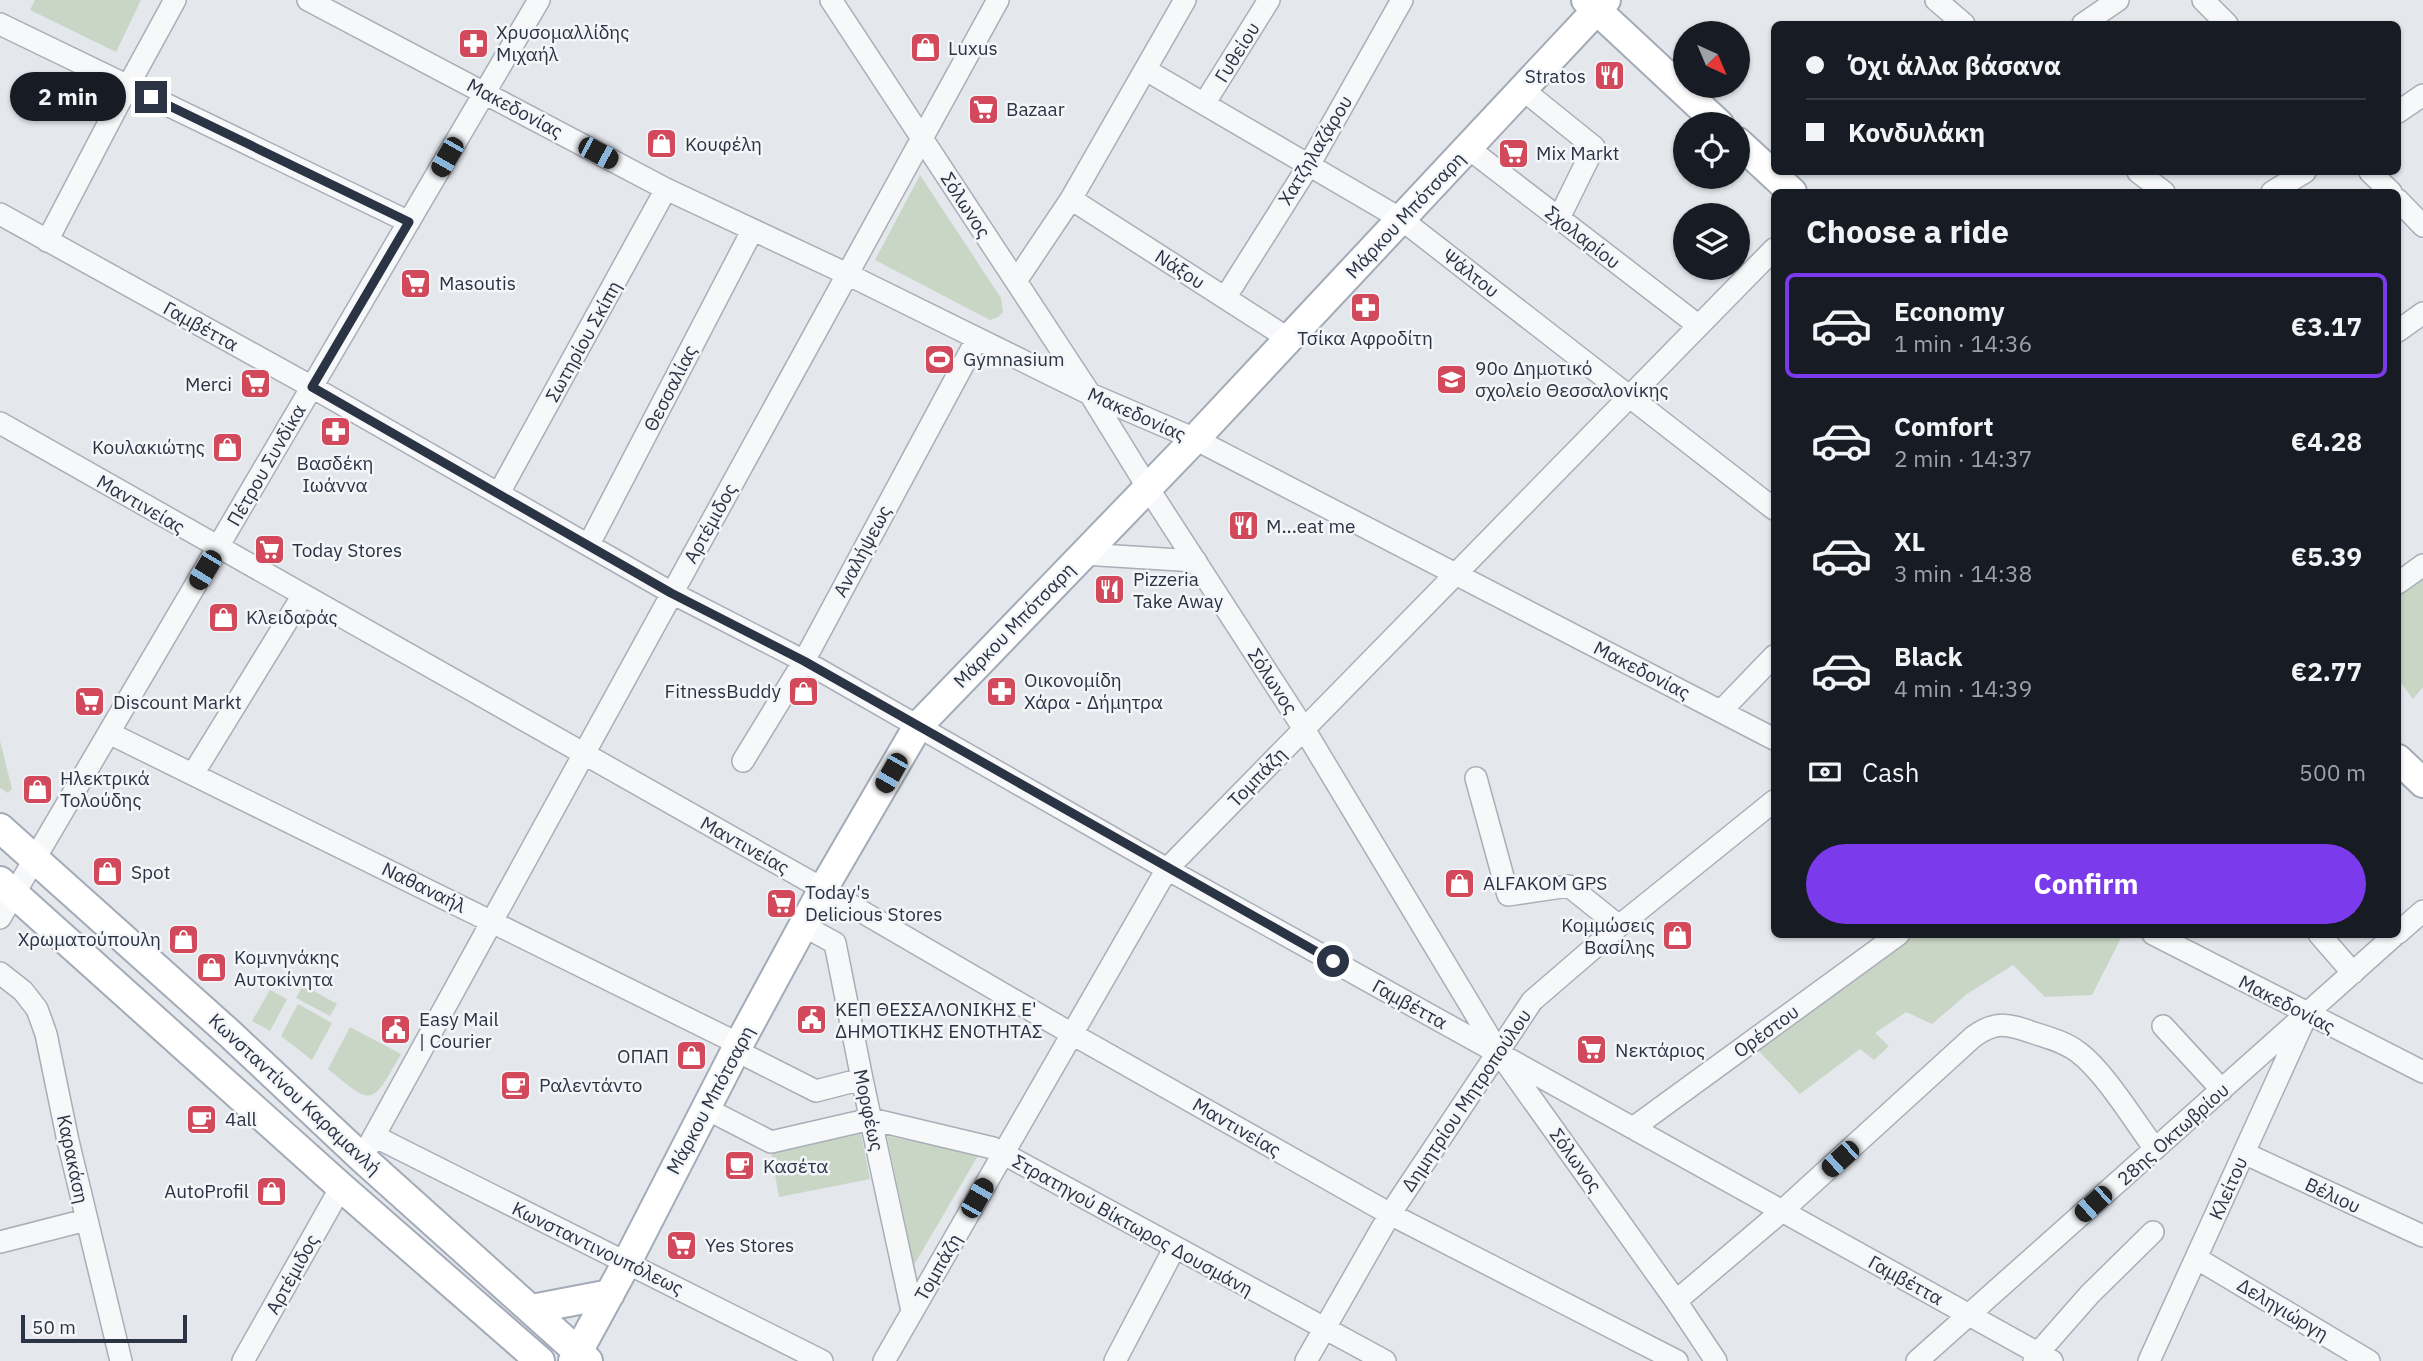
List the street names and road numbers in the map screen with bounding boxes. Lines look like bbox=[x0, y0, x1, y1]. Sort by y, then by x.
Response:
street label: Γυθείου bbox=[1209, 17, 1265, 87]
street label: Μακεδονίας bbox=[463, 73, 567, 143]
street label: Χατζηλαζάρου bbox=[1273, 91, 1357, 209]
street label: Μάρκου Μπότσαρη bbox=[1340, 146, 1470, 284]
street label: Σόλωνος bbox=[936, 168, 996, 242]
street label: Σχολαρίου bbox=[1541, 200, 1625, 274]
street label: Ψάλτου bbox=[1438, 243, 1504, 303]
street label: Νάξου bbox=[1150, 244, 1210, 294]
street label: Σωτηρίου Σκίπη bbox=[540, 276, 626, 406]
street label: Γαμβέττα bbox=[159, 296, 243, 356]
street label: Θεσσαλίας bbox=[638, 341, 702, 435]
street label: Μακεδονίας bbox=[1084, 382, 1190, 446]
street label: Πέτρου Συνδίκα bbox=[221, 400, 311, 530]
street label: Μαντινείας bbox=[92, 469, 190, 539]
street label: Αρτέμιδος bbox=[678, 479, 742, 567]
street label: Αναλήψεως bbox=[828, 501, 896, 601]
street label: Μάρκου Μπότσαρη bbox=[948, 557, 1080, 693]
street label: Μακεδονίας bbox=[1590, 635, 1694, 705]
street label: Σόλωνος bbox=[1243, 644, 1303, 718]
street label: Τομπάζη bbox=[1223, 742, 1291, 812]
street label: Μαντινείας bbox=[696, 811, 794, 879]
street label: Ναθαναήλ bbox=[378, 856, 470, 918]
street label: Μακεδονίας bbox=[2235, 969, 2339, 1039]
street label: Γαμβέττα bbox=[1368, 974, 1452, 1034]
street label: Ορέστου bbox=[1728, 999, 1804, 1063]
street label: Δημητρίου Μητροπούλου bbox=[1396, 1004, 1536, 1196]
street label: Κωνσταντίνου Καραμανλή bbox=[204, 1008, 386, 1180]
street label: Μάρκου Μπότσαρη bbox=[661, 1022, 759, 1178]
street label: Μορφέως bbox=[849, 1067, 889, 1153]
street label: 28ης Οκτωβρίου bbox=[2112, 1077, 2234, 1191]
street label: Μαντινείας bbox=[1188, 1092, 1286, 1162]
street label: Καρακάση bbox=[52, 1112, 94, 1206]
street label: Σόλωνος bbox=[1545, 1123, 1607, 1197]
street label: Στρατηγού Βίκτωρος Δουσμάνη bbox=[1009, 1149, 1257, 1301]
street label: Κλείτου bbox=[2203, 1153, 2253, 1223]
street label: Βέλιου bbox=[2301, 1172, 2365, 1218]
street label: Κωνσταντινουπόλεως bbox=[508, 1196, 688, 1300]
street label: Τομπάζη bbox=[909, 1229, 967, 1305]
street label: Αρτέμιδος bbox=[260, 1230, 324, 1318]
street label: Γαμβέττα bbox=[1864, 1250, 1948, 1310]
street label: Δεληγιώργη bbox=[2233, 1272, 2333, 1346]

